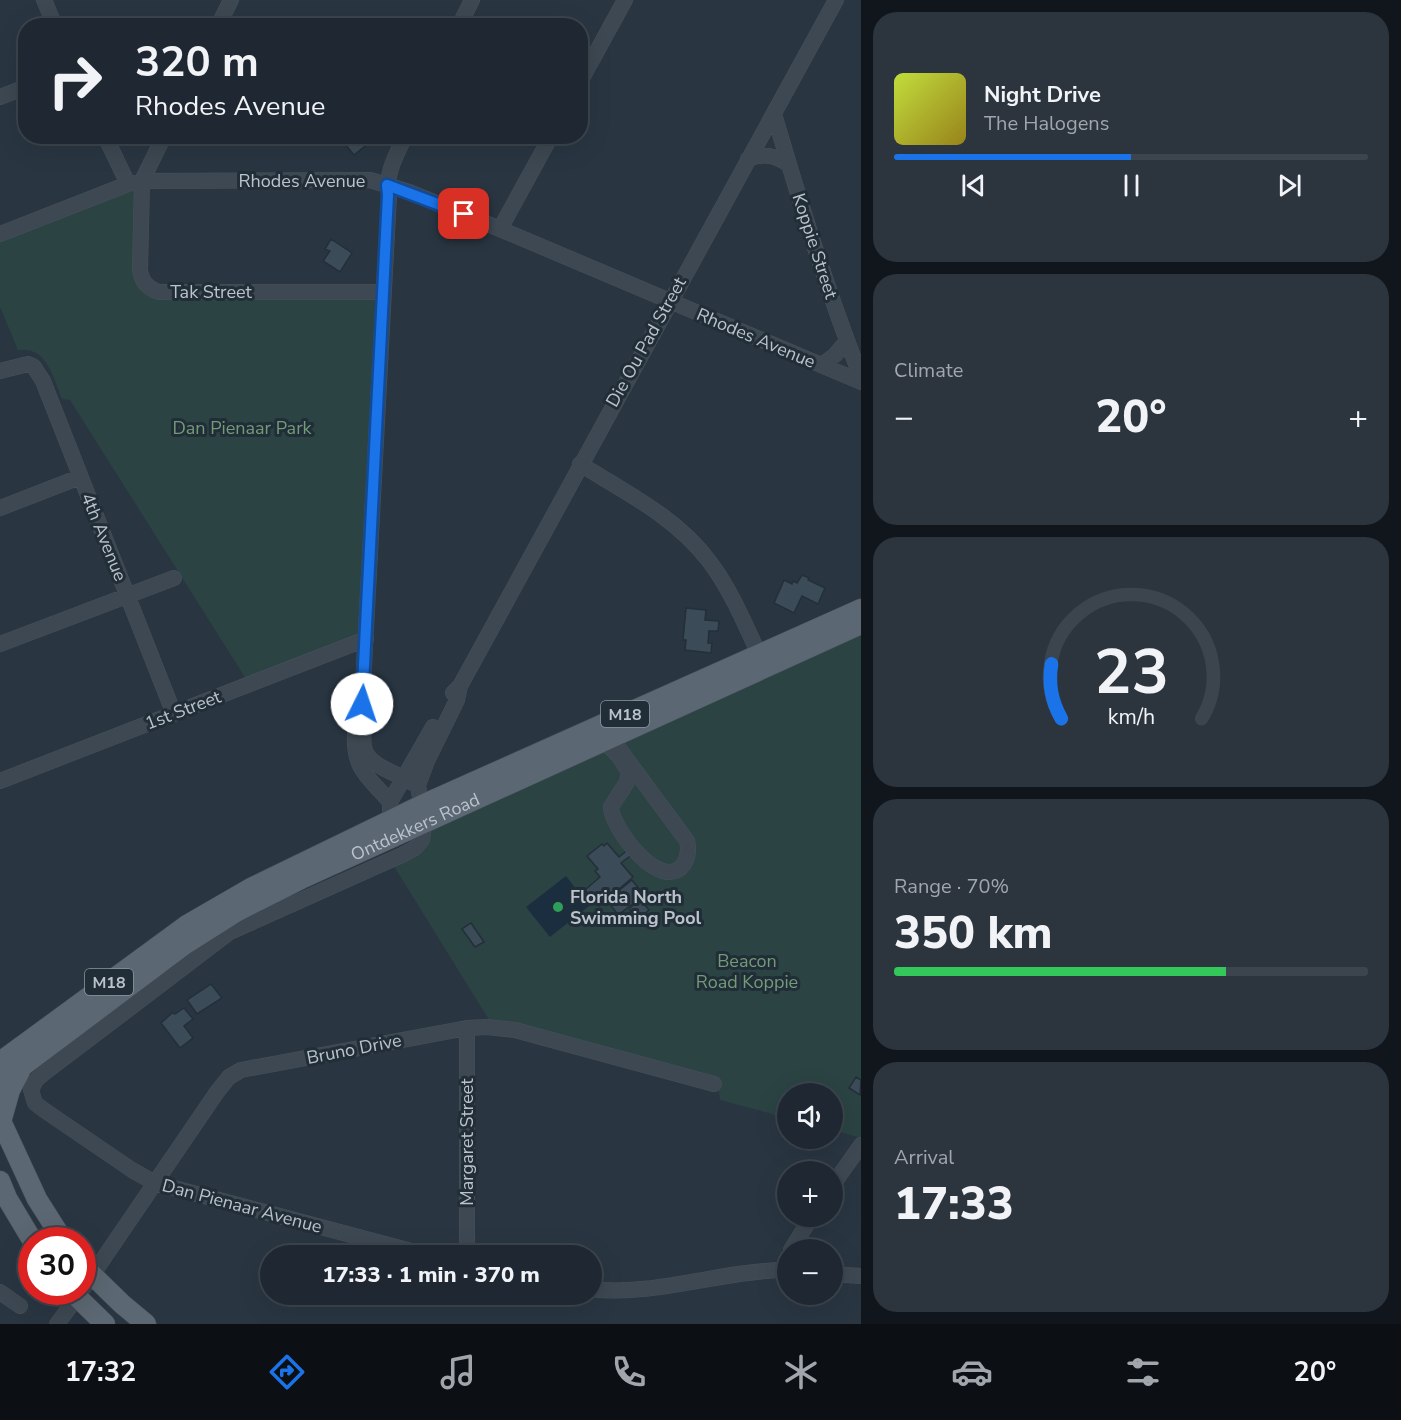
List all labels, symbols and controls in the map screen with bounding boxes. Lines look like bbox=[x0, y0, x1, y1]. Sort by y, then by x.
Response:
text: 320 m bbox=[135, 34, 259, 91]
icon: right bbox=[36, 42, 114, 120]
text: Night Drive bbox=[984, 80, 1101, 110]
text: Rhodes Avenue bbox=[135, 88, 325, 125]
text: The Halogens bbox=[984, 110, 1109, 137]
street label: Rhodes Avenue bbox=[239, 169, 365, 193]
icon: previous bbox=[957, 169, 990, 202]
icon: pause bbox=[1115, 169, 1148, 202]
icon: next bbox=[1273, 169, 1306, 202]
pin bbox=[438, 188, 489, 239]
street label: Koppie Street bbox=[787, 190, 844, 302]
icon: arrive bbox=[447, 197, 480, 230]
street label: Die Ou Pad Street bbox=[600, 272, 692, 411]
street label: Tak Street bbox=[170, 280, 253, 304]
street label: Rhodes Avenue bbox=[693, 302, 819, 374]
text: Climate bbox=[894, 357, 963, 384]
text: 20° bbox=[1095, 387, 1167, 448]
text: − bbox=[894, 395, 914, 440]
text: + bbox=[1348, 395, 1368, 440]
park label: Dan Pienaar Park bbox=[172, 416, 313, 440]
street label: 4th Avenue bbox=[75, 489, 133, 585]
text: 23 bbox=[1094, 630, 1168, 715]
position arrow bbox=[330, 672, 394, 736]
street label: 1st Street bbox=[142, 684, 225, 735]
road number: M18 bbox=[601, 701, 649, 727]
text: km/h bbox=[1107, 702, 1155, 732]
street label: Ontdekkers Road bbox=[347, 787, 484, 867]
text: Range · 70% bbox=[894, 873, 1009, 900]
place label: Florida North Swimming Pool bbox=[570, 885, 702, 930]
marker: Florida North Swimming Pool bbox=[551, 900, 565, 914]
text: 350 km bbox=[894, 903, 1053, 964]
park label: Beacon Road Koppie bbox=[696, 949, 798, 994]
road number: M18 bbox=[85, 969, 133, 995]
street label: Bruno Drive bbox=[304, 1028, 404, 1070]
street label: Margaret Street bbox=[455, 1078, 479, 1206]
map controls bbox=[777, 1083, 843, 1305]
button: sound bbox=[777, 1083, 843, 1149]
text: Arrival bbox=[894, 1144, 954, 1171]
button: + bbox=[777, 1161, 843, 1227]
street label: Dan Pienaar Avenue bbox=[159, 1173, 325, 1239]
text: 17:33 bbox=[894, 1174, 1014, 1235]
speed limit sign: 30 bbox=[18, 1227, 96, 1305]
button: − bbox=[777, 1239, 843, 1305]
text: 17:33 · 1 min · 370 m bbox=[322, 1260, 540, 1290]
icon: directions bbox=[266, 1351, 308, 1393]
icon: music bbox=[437, 1351, 479, 1393]
icon: phone bbox=[608, 1351, 650, 1393]
icon: climate bbox=[780, 1351, 822, 1393]
icon: car bbox=[951, 1351, 993, 1393]
icon: filters bbox=[1122, 1351, 1164, 1393]
text: 17:32 bbox=[65, 1354, 136, 1391]
text: 20° bbox=[1294, 1354, 1336, 1391]

